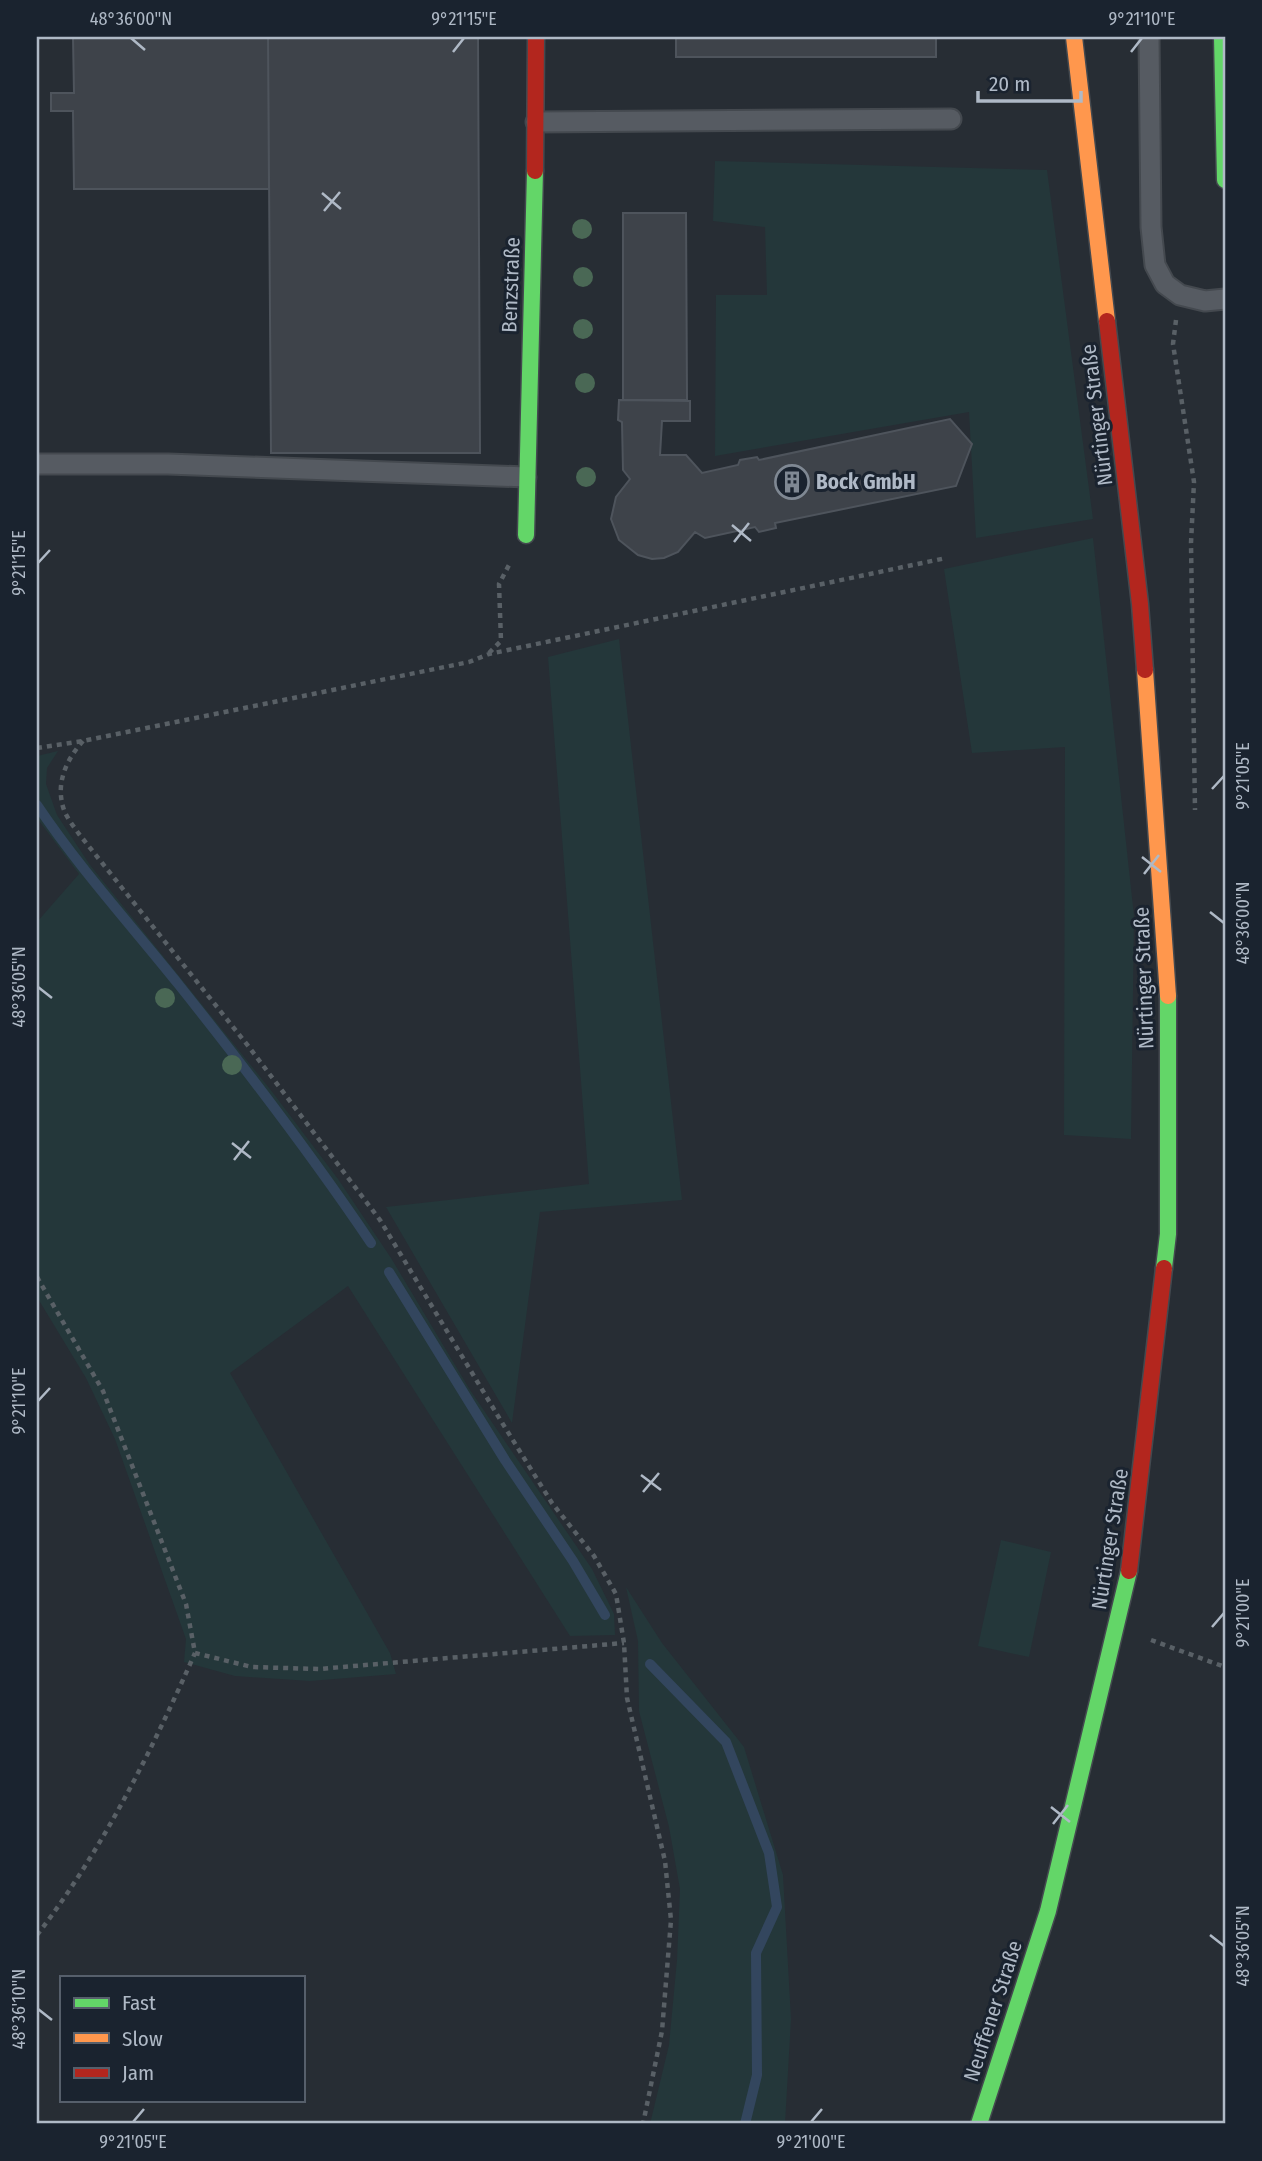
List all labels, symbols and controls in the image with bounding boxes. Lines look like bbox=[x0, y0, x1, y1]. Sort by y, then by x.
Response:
text: 48°36'00"N bbox=[90, 8, 172, 30]
text: 9°21'15"E bbox=[431, 8, 497, 30]
text: 9°21'10"E bbox=[1109, 8, 1175, 30]
scale bar bbox=[978, 60, 1082, 104]
text: 20 m bbox=[989, 71, 1030, 97]
street label: Benzstraße bbox=[496, 237, 526, 333]
street label: Nürtinger Straße bbox=[1075, 343, 1119, 487]
building icon: Bock GmbH bbox=[773, 463, 811, 501]
place label: Bock GmbH bbox=[816, 469, 916, 495]
text: 9°21'15"E bbox=[8, 530, 30, 596]
text: 9°21'05"E bbox=[1232, 742, 1254, 810]
text: 48°36'00"N bbox=[1232, 882, 1254, 964]
street label: Nürtinger Straße bbox=[1129, 906, 1159, 1050]
text: 48°36'05"N bbox=[8, 946, 30, 1028]
text: 9°21'10"E bbox=[8, 1368, 30, 1434]
street label: Nürtinger Straße bbox=[1086, 1467, 1134, 1611]
text: 9°21'00"E bbox=[1232, 1578, 1254, 1648]
text: 48°36'05"N bbox=[1232, 1905, 1254, 1987]
street label: Neuffener Straße bbox=[958, 1937, 1028, 2085]
text: 48°36'10"N bbox=[8, 1969, 30, 2049]
legend bbox=[60, 1976, 304, 2102]
text: Fast bbox=[122, 1990, 156, 2016]
text: Slow bbox=[122, 2026, 163, 2052]
text: Jam bbox=[122, 2060, 154, 2086]
text: 9°21'05"E bbox=[99, 2131, 167, 2153]
text: 9°21'00"E bbox=[776, 2131, 846, 2153]

